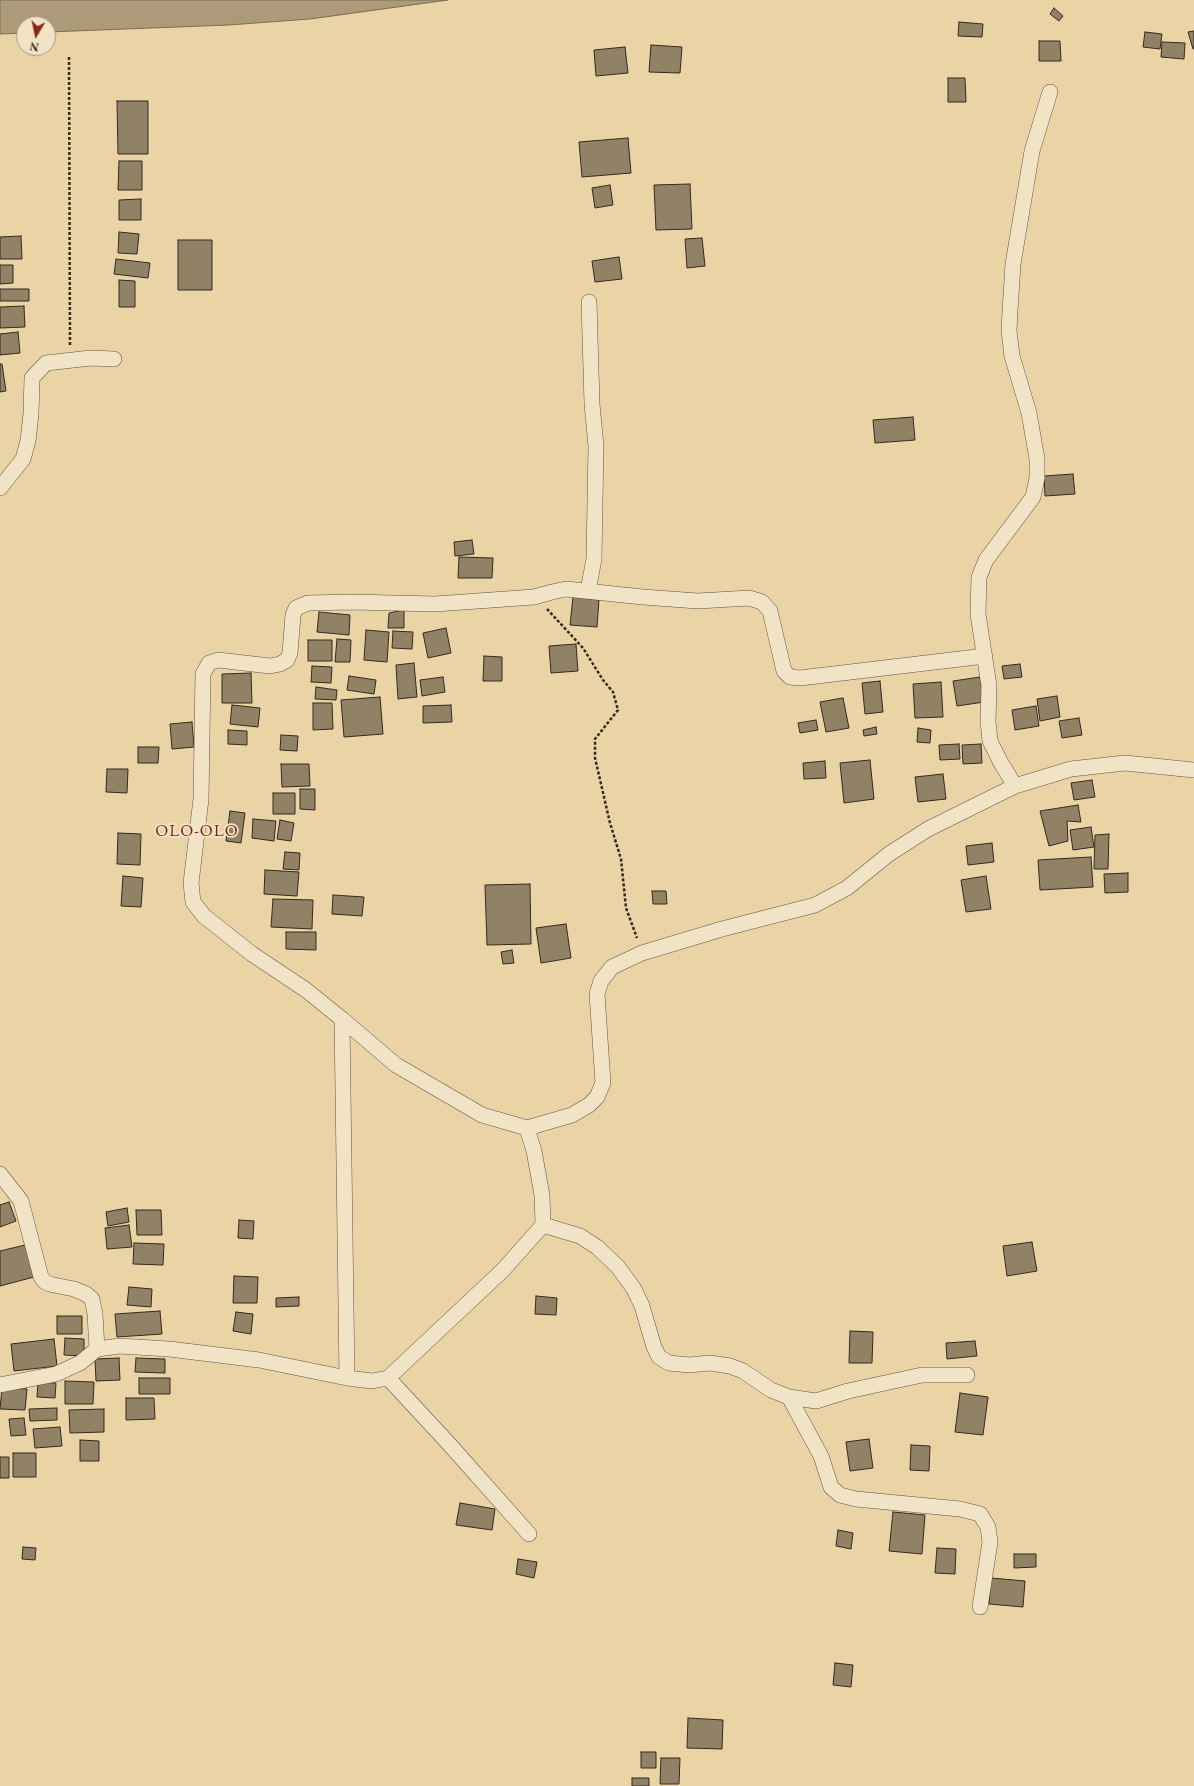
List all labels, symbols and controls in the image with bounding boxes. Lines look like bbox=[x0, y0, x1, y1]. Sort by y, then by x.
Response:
north arrow bbox=[16, 16, 56, 56]
text: N bbox=[29, 39, 40, 54]
district label: OLO-OLO bbox=[155, 821, 239, 841]

